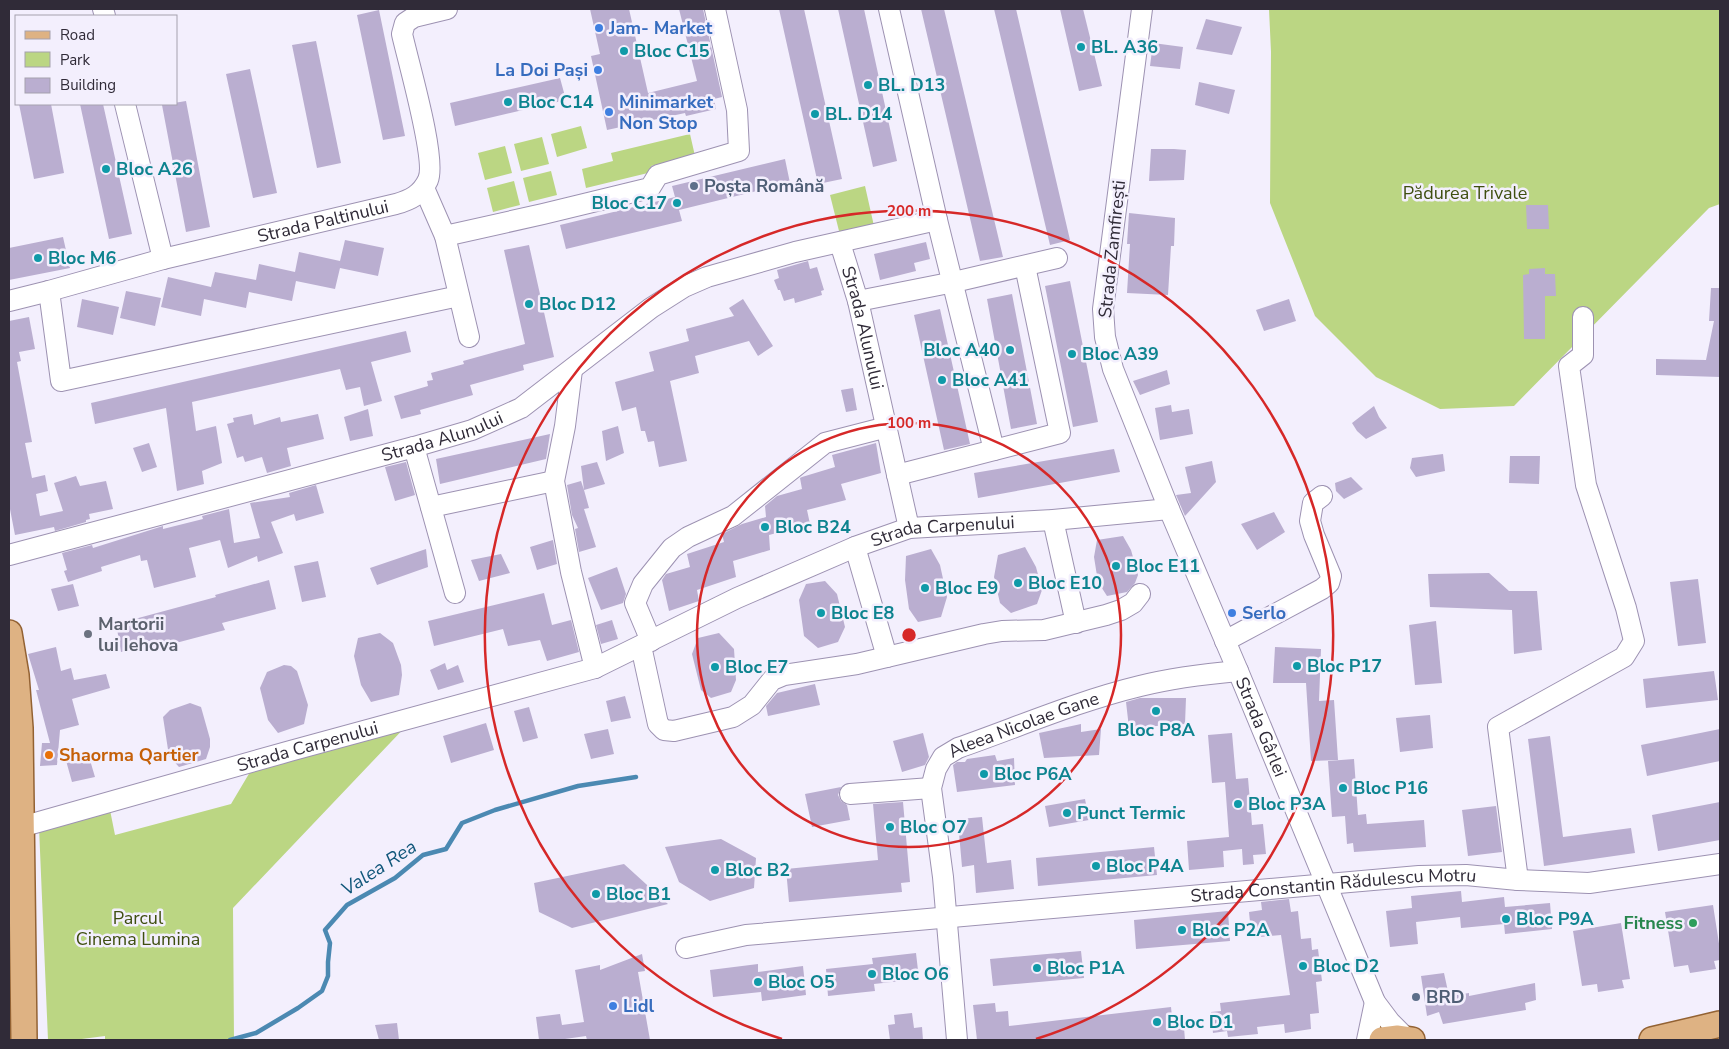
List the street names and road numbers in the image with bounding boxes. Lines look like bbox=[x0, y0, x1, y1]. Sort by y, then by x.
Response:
street label: Strada Zamfirești bbox=[1093, 179, 1131, 319]
street label: Strada Paltinului bbox=[255, 194, 391, 248]
street label: Strada Alunului bbox=[836, 263, 890, 392]
street label: Strada Alunului bbox=[379, 406, 507, 467]
street label: Strada Carpenului bbox=[867, 510, 1015, 553]
street label: Strada Gârlei bbox=[1230, 673, 1293, 781]
street label: Aleea Nicolae Gane bbox=[943, 686, 1102, 763]
street label: Strada Carpenului bbox=[234, 716, 381, 777]
street label: Strada Constantin Rădulescu Motru bbox=[1190, 863, 1477, 908]

